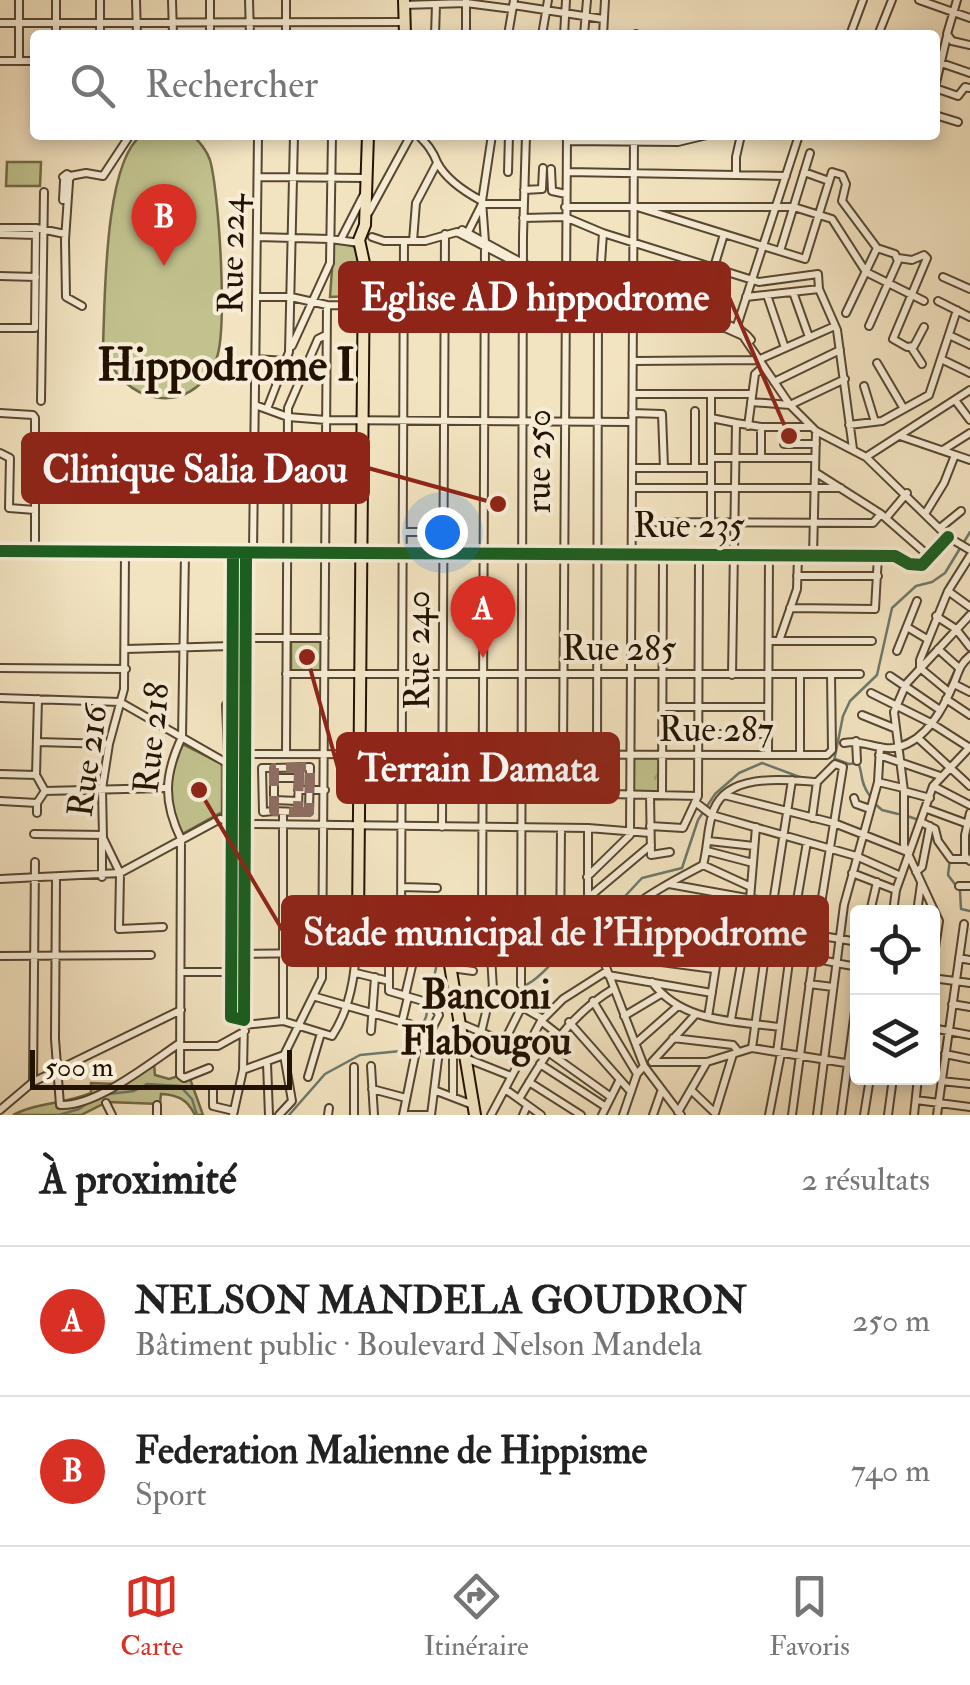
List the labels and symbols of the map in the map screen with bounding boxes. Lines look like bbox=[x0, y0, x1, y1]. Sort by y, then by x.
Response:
pin: B bbox=[132, 184, 196, 266]
street label: Rue 224 bbox=[209, 192, 255, 314]
callout: Eglise AD hippodrome bbox=[340, 263, 729, 331]
text: Eglise AD hippodrome bbox=[361, 274, 710, 322]
district label: Hippodrome I bbox=[97, 338, 355, 394]
street label: rue 250 bbox=[517, 409, 561, 513]
callout: Clinique Salia Daou bbox=[23, 434, 368, 502]
text: Clinique Salia Daou bbox=[42, 446, 348, 494]
street label: Rue 235 bbox=[633, 504, 745, 548]
your location bbox=[417, 507, 468, 558]
pin: A bbox=[450, 576, 516, 658]
street label: Rue 240 bbox=[396, 590, 440, 710]
street label: Rue 285 bbox=[562, 627, 677, 671]
street label: Rue 218 bbox=[124, 680, 180, 796]
street label: Rue 216 bbox=[58, 700, 118, 820]
street label: Rue 287 bbox=[658, 708, 774, 752]
callout: Terrain Damata bbox=[338, 734, 618, 802]
text: Terrain Damata bbox=[357, 745, 600, 793]
callout: Stade municipal de l'Hippodrome bbox=[283, 897, 827, 965]
text: Stade municipal de l'Hippodrome bbox=[303, 909, 807, 957]
district label: Banconi Flabougou bbox=[400, 970, 572, 1067]
scale bar bbox=[30, 1045, 292, 1090]

